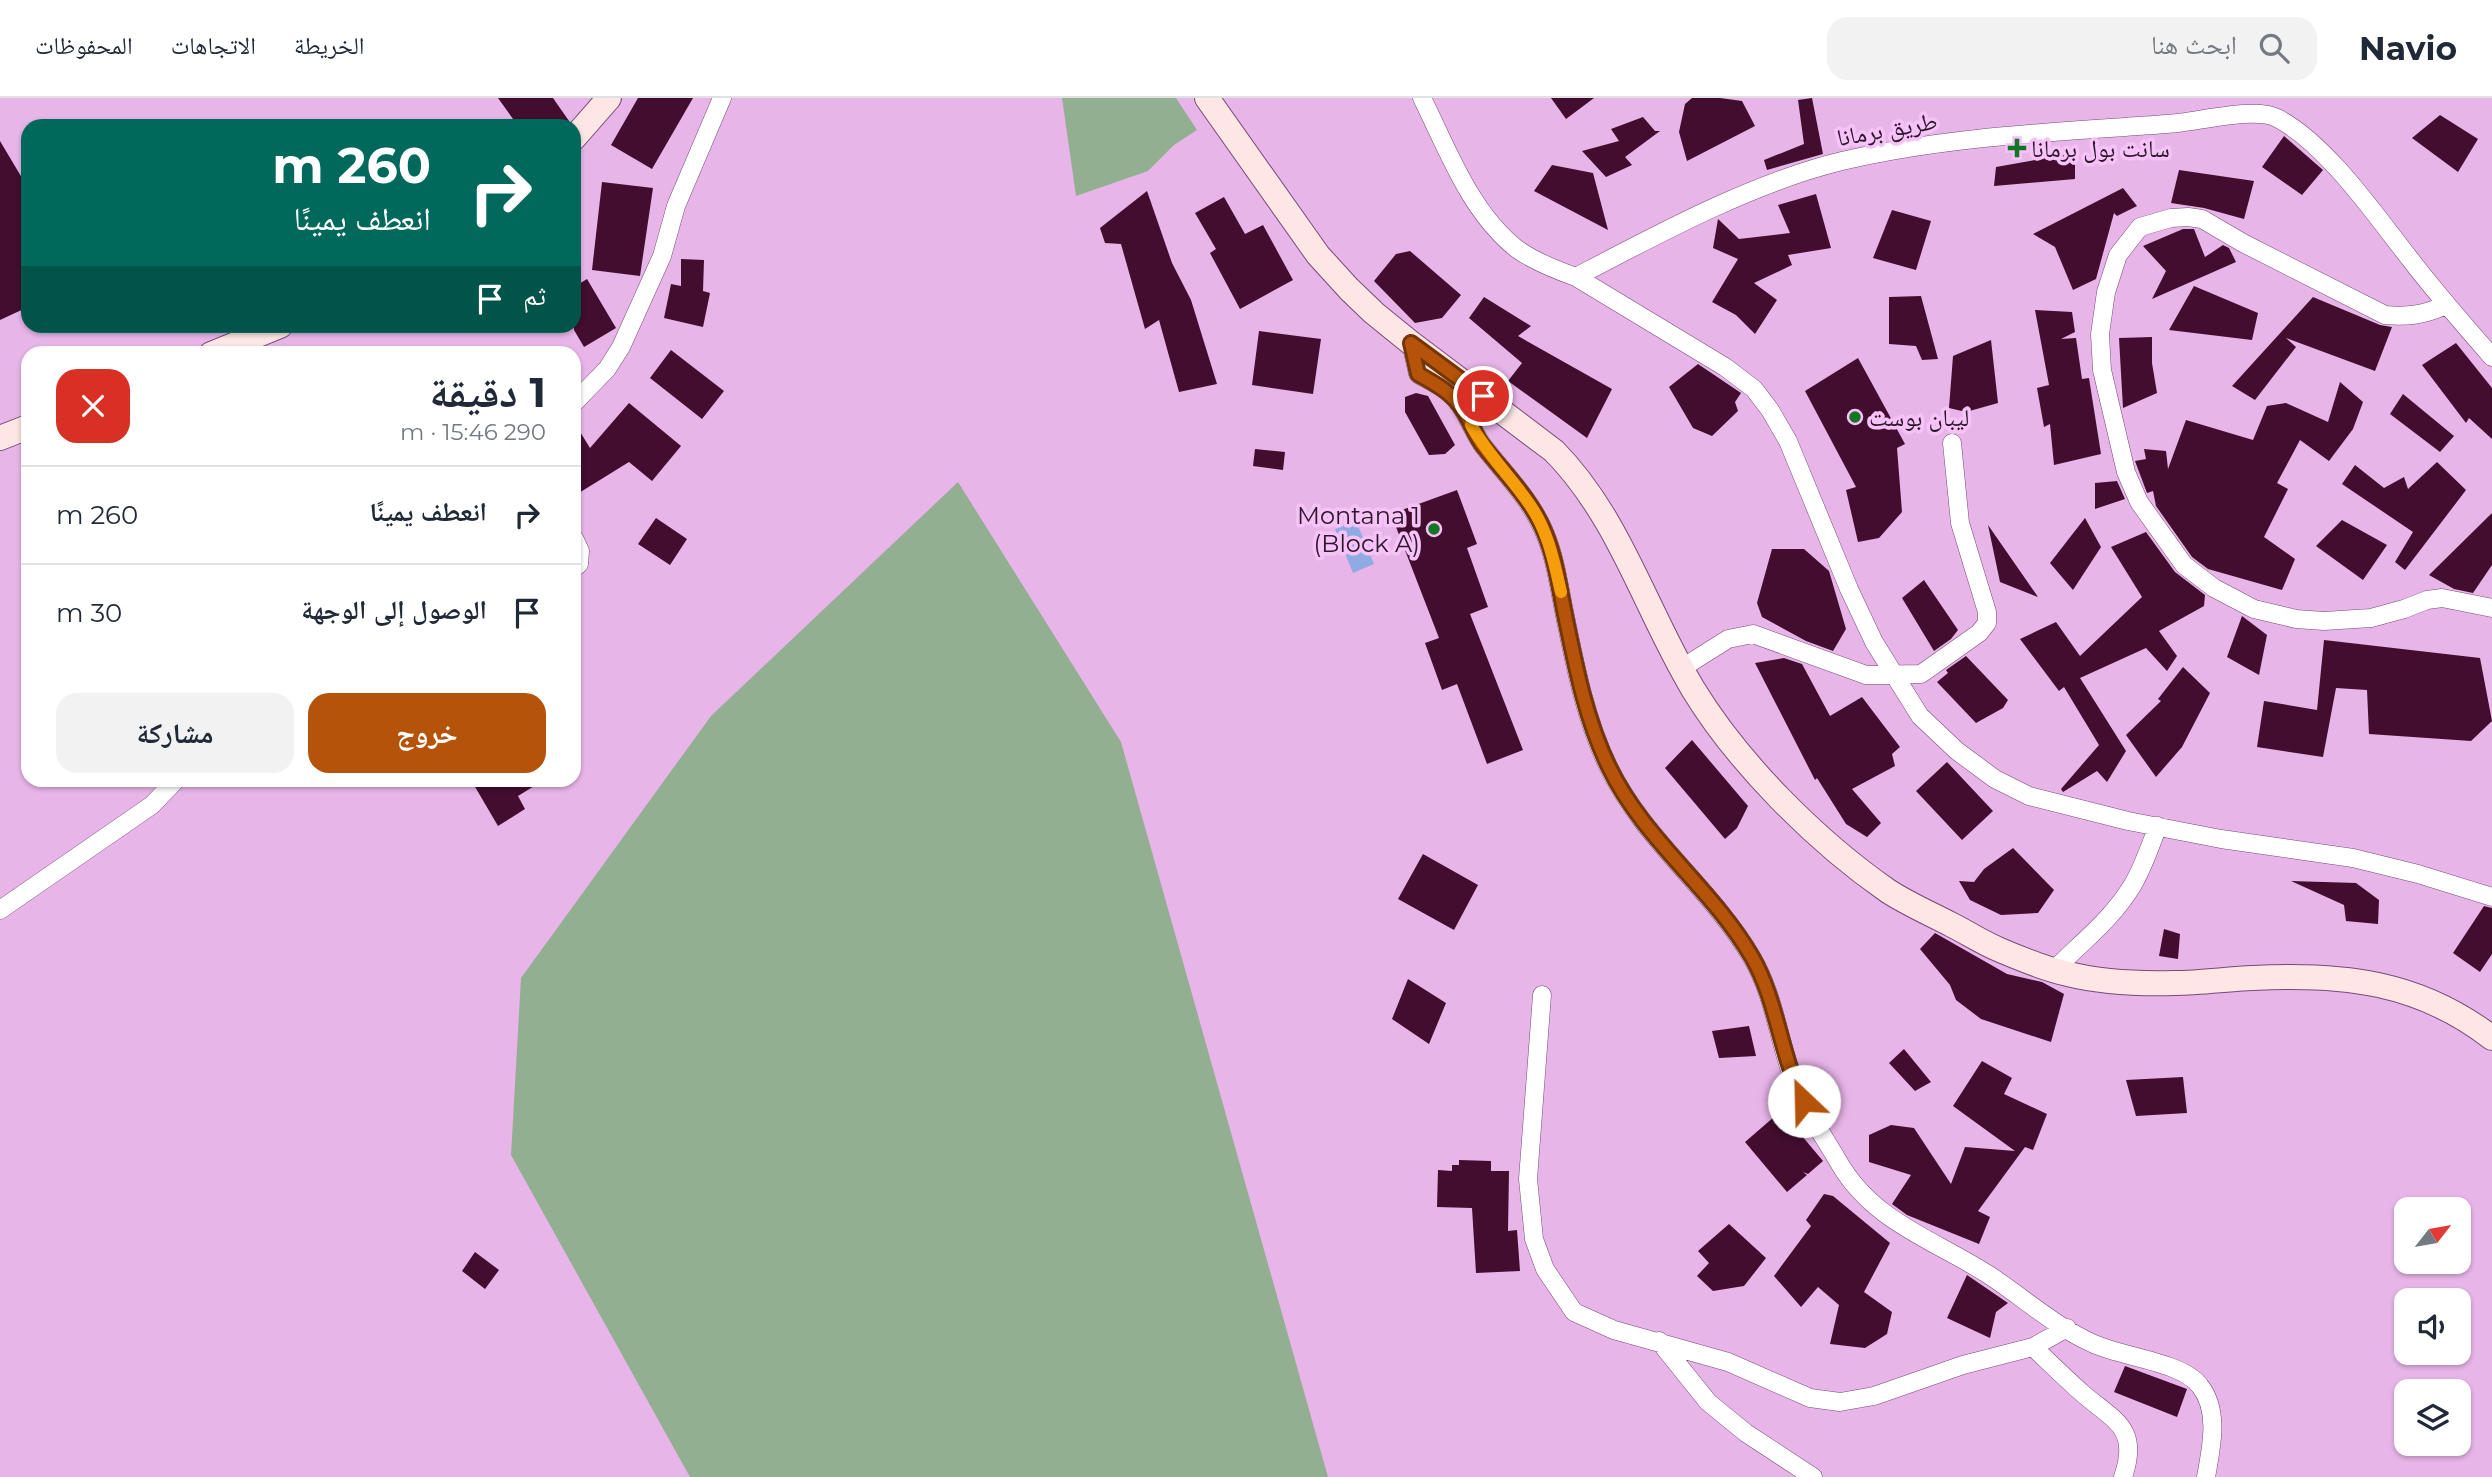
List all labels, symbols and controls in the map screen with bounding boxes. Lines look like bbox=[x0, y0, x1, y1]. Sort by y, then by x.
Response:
search box bbox=[1827, 17, 2317, 80]
text: Navio bbox=[2359, 28, 2457, 68]
text: ابحث هنا bbox=[2151, 29, 2237, 61]
icon: search bbox=[2255, 29, 2293, 67]
text: المحفوظات bbox=[35, 31, 133, 60]
text: الاتجاهات bbox=[171, 31, 256, 60]
text: الخريطة bbox=[294, 31, 365, 60]
street label: طريق برمانا bbox=[1835, 106, 1939, 152]
place label: سانت بول برمانا bbox=[2031, 134, 2170, 163]
text: 260 m bbox=[272, 136, 431, 195]
marker: سانت بول برمانا bbox=[2009, 140, 2025, 156]
icon: right bbox=[455, 147, 546, 238]
text: انعطف يمينًا bbox=[294, 199, 431, 238]
icon: arrive bbox=[471, 280, 509, 318]
text: ثم bbox=[523, 280, 546, 312]
text: 1 دقيقة bbox=[429, 366, 546, 418]
pin bbox=[1453, 366, 1513, 426]
button: close bbox=[56, 369, 130, 443]
icon: arrive bbox=[1464, 377, 1502, 415]
place label: ليبان بوست bbox=[1869, 403, 1969, 432]
marker: ليبان بوست bbox=[1847, 409, 1863, 425]
text: 290 m · 15:46 bbox=[400, 418, 546, 446]
text: انعطف يمينًا bbox=[369, 496, 487, 528]
icon: right bbox=[508, 496, 546, 534]
text: 260 m bbox=[56, 499, 138, 531]
place label: Montana 1 (Block A) bbox=[1297, 501, 1420, 558]
marker: Montana 1 (Block A) bbox=[1426, 521, 1442, 537]
text: الوصول إلى الوجهة bbox=[301, 594, 487, 626]
icon: arrive bbox=[508, 594, 546, 632]
text: 30 m bbox=[56, 597, 122, 629]
button: مشاركة bbox=[56, 693, 294, 773]
button: خروج bbox=[308, 693, 546, 773]
position arrow bbox=[1767, 1064, 1841, 1138]
north arrow bbox=[2394, 1197, 2471, 1274]
map controls bbox=[2394, 1197, 2471, 1456]
button: sound bbox=[2394, 1288, 2471, 1365]
button: layers bbox=[2394, 1379, 2471, 1456]

